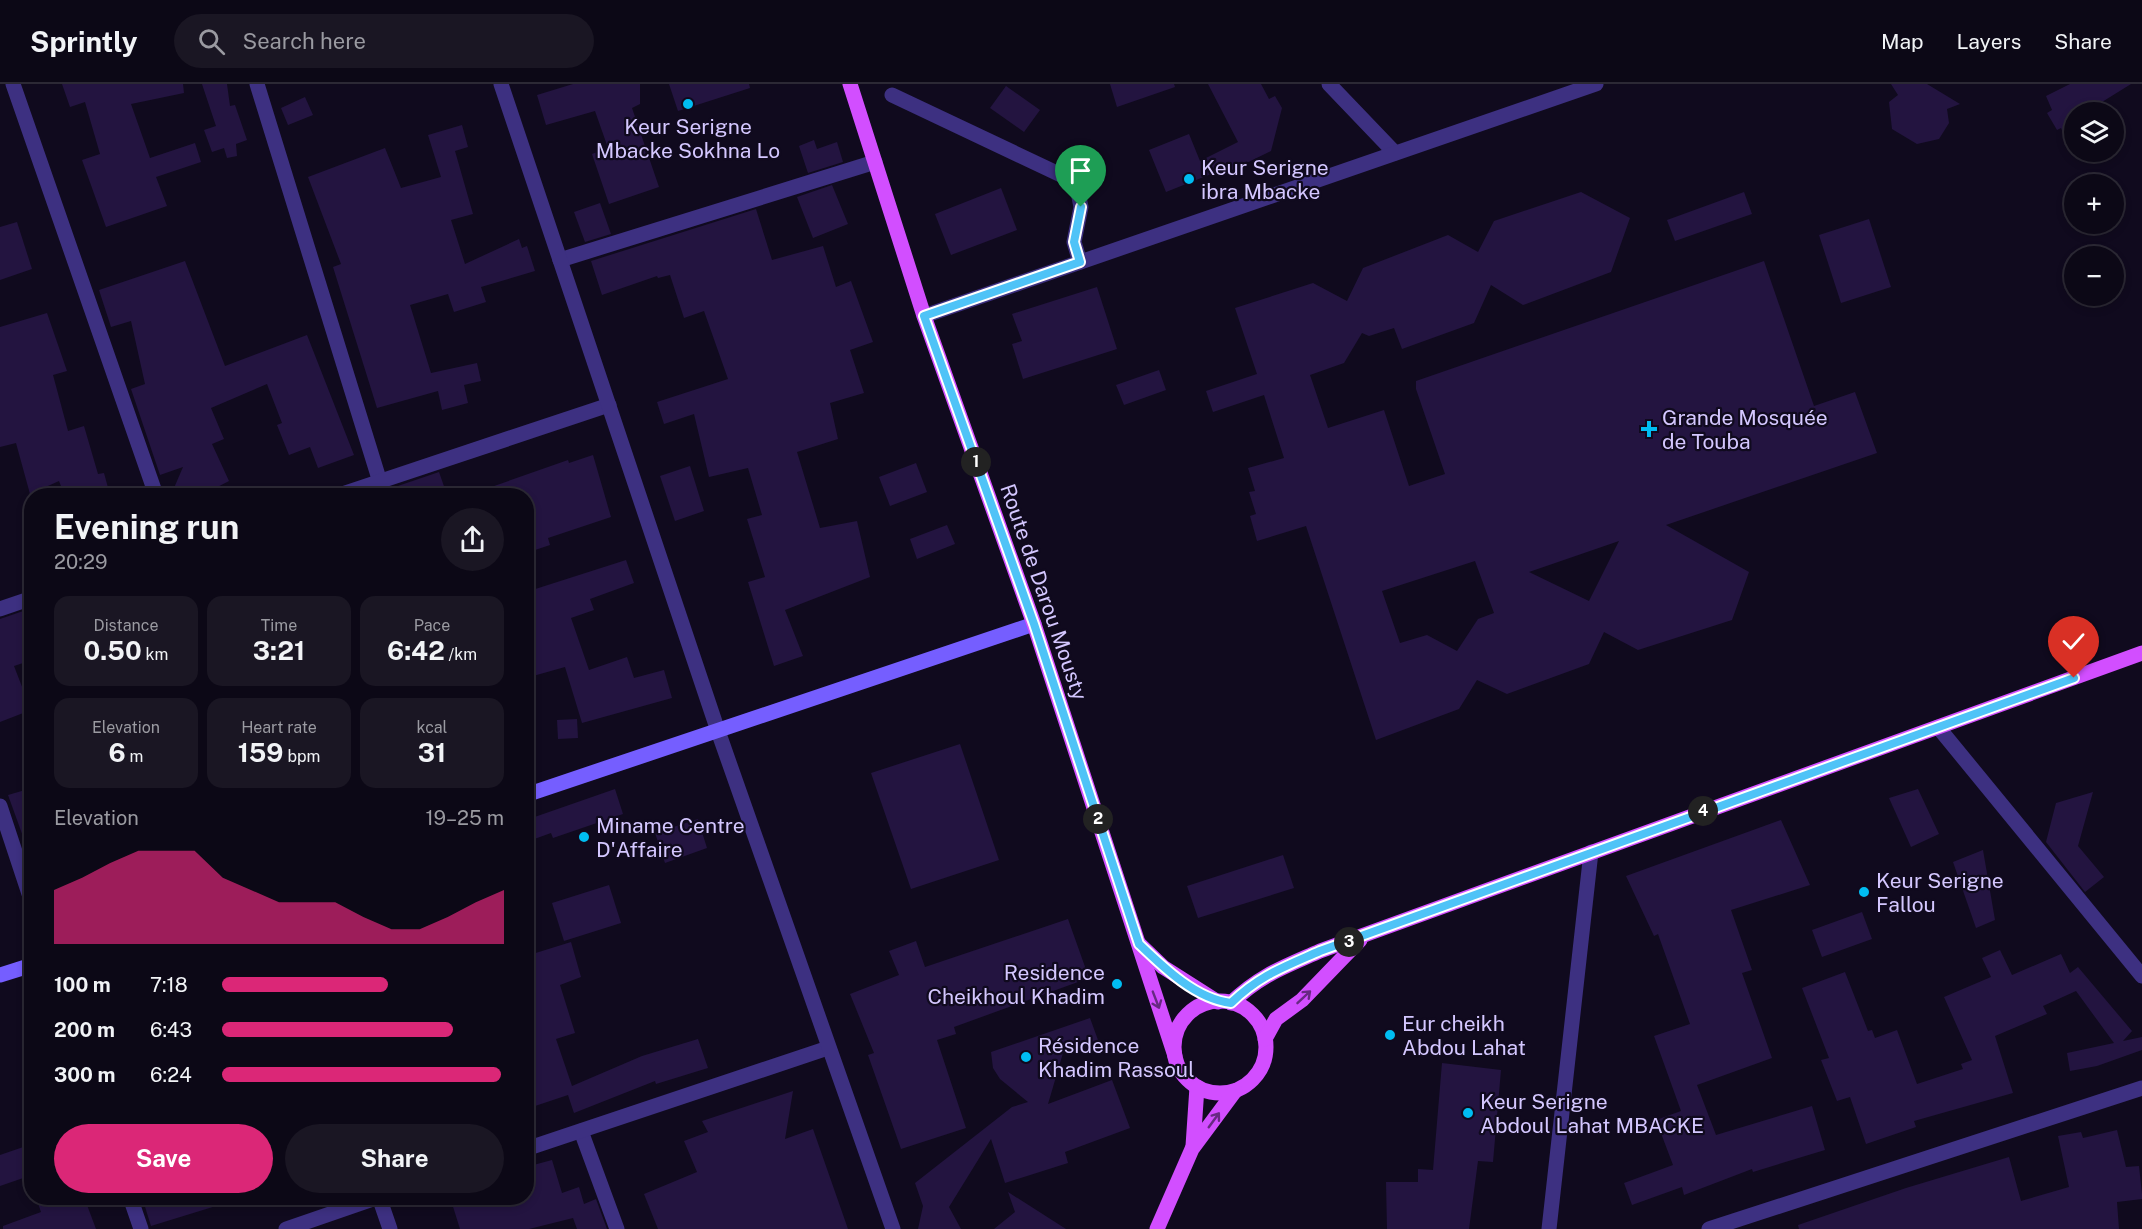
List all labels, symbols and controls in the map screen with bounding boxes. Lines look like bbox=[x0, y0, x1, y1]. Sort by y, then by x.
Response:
search box bbox=[174, 14, 594, 68]
text: Sprintly bbox=[30, 25, 138, 58]
icon: search bbox=[195, 25, 228, 58]
text: Search here bbox=[243, 28, 366, 54]
text: Map bbox=[1881, 29, 1924, 54]
text: Layers bbox=[1957, 29, 2021, 54]
text: Share bbox=[2054, 29, 2112, 54]
marker: Keur Serigne Mbacke Sokhna Lo bbox=[681, 97, 695, 111]
map controls bbox=[2064, 102, 2124, 306]
button: layers bbox=[2064, 102, 2124, 162]
place label: Keur Serigne Mbacke Sokhna Lo bbox=[596, 114, 780, 163]
pin bbox=[1055, 145, 1106, 207]
icon: arrive bbox=[1064, 154, 1097, 187]
place label: Keur Serigne ibra Mbacke bbox=[1201, 155, 1329, 204]
marker: Keur Serigne ibra Mbacke bbox=[1182, 172, 1196, 186]
button: + bbox=[2064, 174, 2124, 234]
button: − bbox=[2064, 246, 2124, 306]
place label: Grande Mosquée de Touba bbox=[1662, 405, 1828, 454]
marker: Grande Mosquée de Touba bbox=[1640, 420, 1658, 438]
pin: 1 bbox=[961, 447, 991, 477]
text: 1 bbox=[973, 452, 979, 471]
street label: Route de Darou Mousty bbox=[995, 480, 1093, 704]
text: Evening run bbox=[54, 508, 239, 546]
button: share bbox=[441, 508, 504, 571]
text: 20:29 bbox=[54, 550, 107, 574]
text: Distance bbox=[94, 616, 158, 635]
text: Time bbox=[261, 616, 297, 635]
text: Pace bbox=[414, 616, 450, 635]
pin bbox=[2048, 616, 2099, 678]
icon: check bbox=[2057, 625, 2090, 658]
text: 0.50 bbox=[84, 635, 142, 666]
text: 3:21 bbox=[253, 635, 305, 666]
text: 6:42 bbox=[387, 635, 445, 666]
text: km bbox=[142, 645, 168, 664]
text: /km bbox=[445, 645, 477, 664]
text: Elevation bbox=[92, 718, 160, 737]
text: Heart rate bbox=[241, 718, 317, 737]
text: kcal bbox=[417, 718, 447, 737]
text: 6 bbox=[109, 737, 126, 768]
text: 159 bbox=[238, 737, 284, 768]
text: 31 bbox=[418, 737, 446, 768]
text: m bbox=[126, 747, 143, 766]
text: bpm bbox=[284, 747, 320, 766]
pin: 4 bbox=[1688, 796, 1718, 826]
text: 4 bbox=[1698, 801, 1708, 820]
pin: 2 bbox=[1083, 804, 1113, 834]
text: Elevation bbox=[54, 806, 139, 830]
text: 19–25 m bbox=[425, 806, 504, 830]
text: 2 bbox=[1093, 809, 1103, 828]
place label: Miname Centre D'Affaire bbox=[596, 813, 745, 862]
marker: Miname Centre D'Affaire bbox=[577, 830, 591, 844]
place label: Keur Serigne Fallou bbox=[1876, 868, 2004, 917]
marker: Keur Serigne Fallou bbox=[1857, 885, 1871, 899]
pin: 3 bbox=[1334, 927, 1364, 957]
text: 3 bbox=[1344, 932, 1354, 951]
place label: Residence Cheikhoul Khadim bbox=[928, 960, 1105, 1009]
text: 100 m bbox=[54, 973, 111, 997]
text: 7:18 bbox=[150, 973, 188, 997]
marker: Residence Cheikhoul Khadim bbox=[1110, 977, 1124, 991]
one-way arrow bbox=[1296, 989, 1311, 1004]
one-way arrow bbox=[1151, 990, 1162, 1009]
place label: Eur cheikh Abdou Lahat bbox=[1402, 1011, 1526, 1060]
text: 200 m bbox=[54, 1018, 115, 1042]
text: 6:43 bbox=[150, 1018, 192, 1042]
marker: Eur cheikh Abdou Lahat bbox=[1383, 1028, 1397, 1042]
place label: Résidence Khadim Rassoul bbox=[1038, 1033, 1195, 1082]
marker: Résidence Khadim Rassoul bbox=[1019, 1050, 1033, 1064]
text: 300 m bbox=[54, 1063, 115, 1087]
text: 6:24 bbox=[150, 1063, 192, 1087]
place label: Keur Serigne Abdoul Lahat MBACKE bbox=[1480, 1089, 1704, 1138]
marker: Keur Serigne Abdoul Lahat MBACKE bbox=[1461, 1106, 1475, 1120]
one-way arrow bbox=[1207, 1112, 1220, 1128]
button: Save bbox=[54, 1124, 273, 1193]
button: Share bbox=[285, 1124, 504, 1193]

